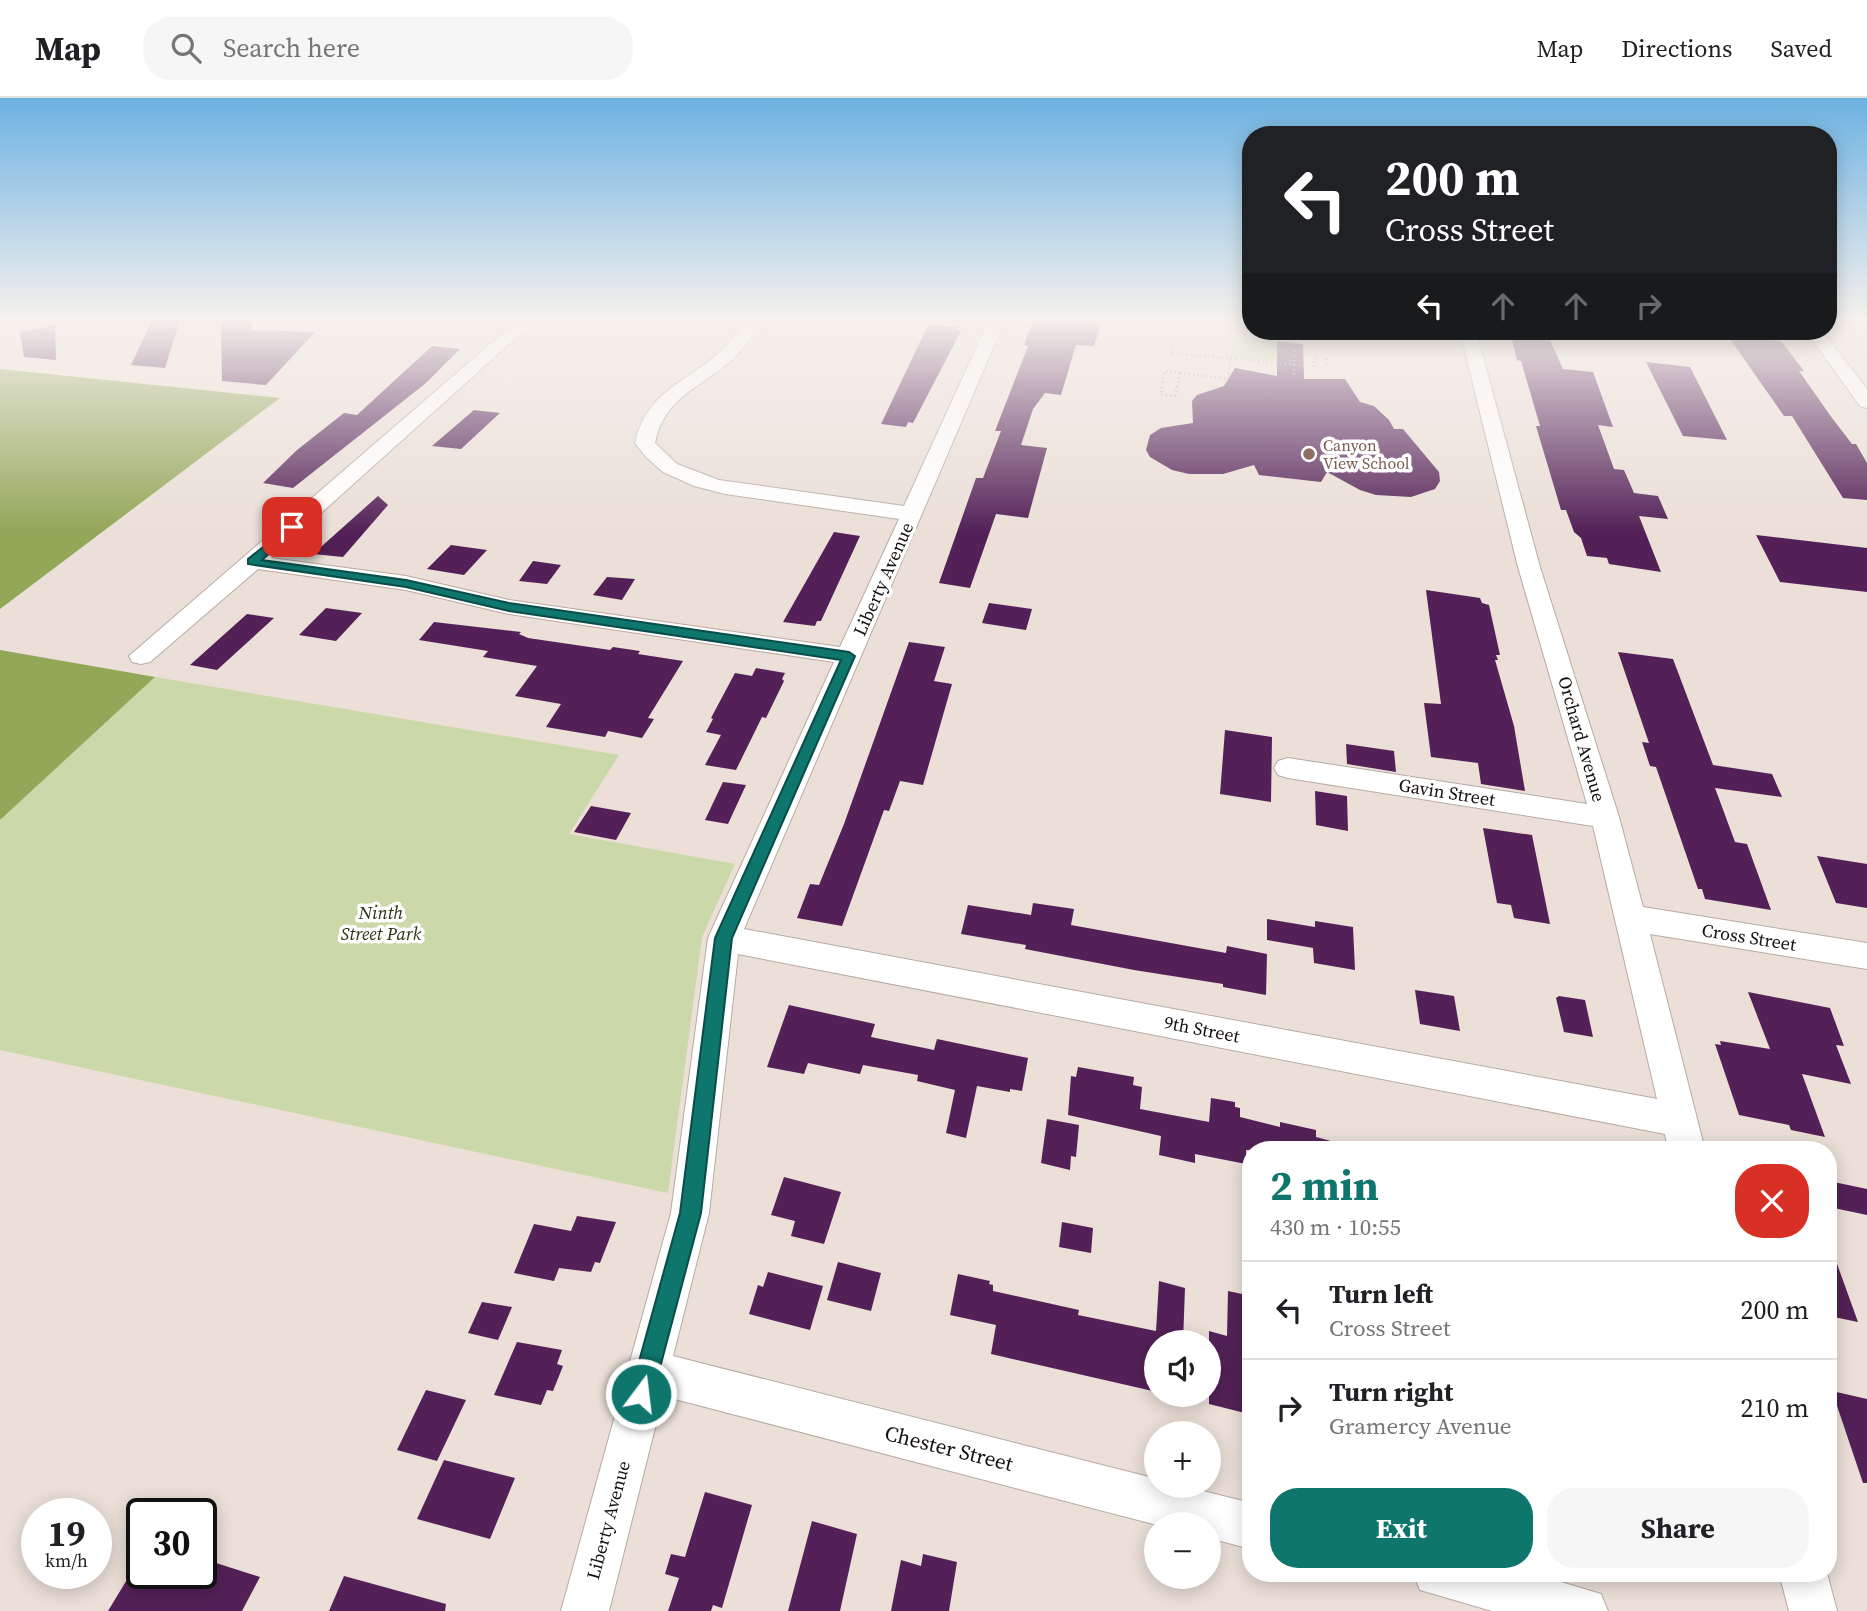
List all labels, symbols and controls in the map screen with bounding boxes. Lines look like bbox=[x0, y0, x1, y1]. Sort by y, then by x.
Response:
search box bbox=[143, 17, 633, 80]
text: Map bbox=[35, 26, 101, 71]
icon: search bbox=[167, 29, 205, 67]
text: Search here bbox=[223, 30, 360, 66]
text: Map bbox=[1536, 32, 1583, 65]
text: Directions bbox=[1621, 32, 1732, 65]
text: Saved bbox=[1770, 32, 1832, 65]
text: 200 m bbox=[1385, 144, 1520, 211]
icon: left bbox=[1270, 154, 1361, 245]
text: Cross Street bbox=[1385, 208, 1554, 252]
icon: left bbox=[1411, 287, 1449, 325]
icon: ahead bbox=[1484, 287, 1522, 325]
icon: ahead bbox=[1557, 287, 1595, 325]
icon: right bbox=[1630, 287, 1668, 325]
place label: Canyon View School bbox=[1323, 434, 1410, 474]
marker: Canyon View School bbox=[1301, 446, 1317, 462]
pin bbox=[262, 497, 322, 557]
icon: arrive bbox=[273, 508, 311, 546]
street label: Liberty Avenue bbox=[847, 518, 919, 640]
street label: Orchard Avenue bbox=[1552, 673, 1612, 805]
street label: Gavin Street bbox=[1397, 772, 1497, 812]
park label: Ninth Street Park bbox=[341, 900, 422, 946]
street label: Cross Street bbox=[1700, 917, 1798, 957]
street label: 9th Street bbox=[1162, 1009, 1242, 1049]
text: 2 min bbox=[1270, 1156, 1379, 1214]
button: close bbox=[1735, 1164, 1809, 1238]
text: 430 m · 10:55 bbox=[1270, 1211, 1401, 1243]
text: Turn left bbox=[1329, 1276, 1433, 1312]
icon: left bbox=[1270, 1291, 1308, 1329]
text: 200 m bbox=[1741, 1292, 1809, 1328]
text: Cross Street bbox=[1329, 1312, 1450, 1344]
map controls bbox=[1144, 1330, 1221, 1589]
button: sound bbox=[1144, 1330, 1221, 1407]
position arrow bbox=[604, 1357, 678, 1431]
text: Turn right bbox=[1329, 1374, 1453, 1410]
icon: right bbox=[1270, 1389, 1308, 1427]
text: 210 m bbox=[1741, 1390, 1809, 1426]
text: Gramercy Avenue bbox=[1329, 1410, 1512, 1442]
street label: Chester Street bbox=[882, 1418, 1016, 1478]
button: + bbox=[1144, 1421, 1221, 1498]
street label: Liberty Avenue bbox=[580, 1458, 636, 1582]
button: Exit bbox=[1270, 1488, 1533, 1568]
button: Share bbox=[1547, 1488, 1809, 1568]
speed limit sign: 30 bbox=[126, 1498, 217, 1589]
text: 19 bbox=[48, 1510, 85, 1558]
button: − bbox=[1144, 1512, 1221, 1589]
text: km/h bbox=[45, 1548, 88, 1573]

